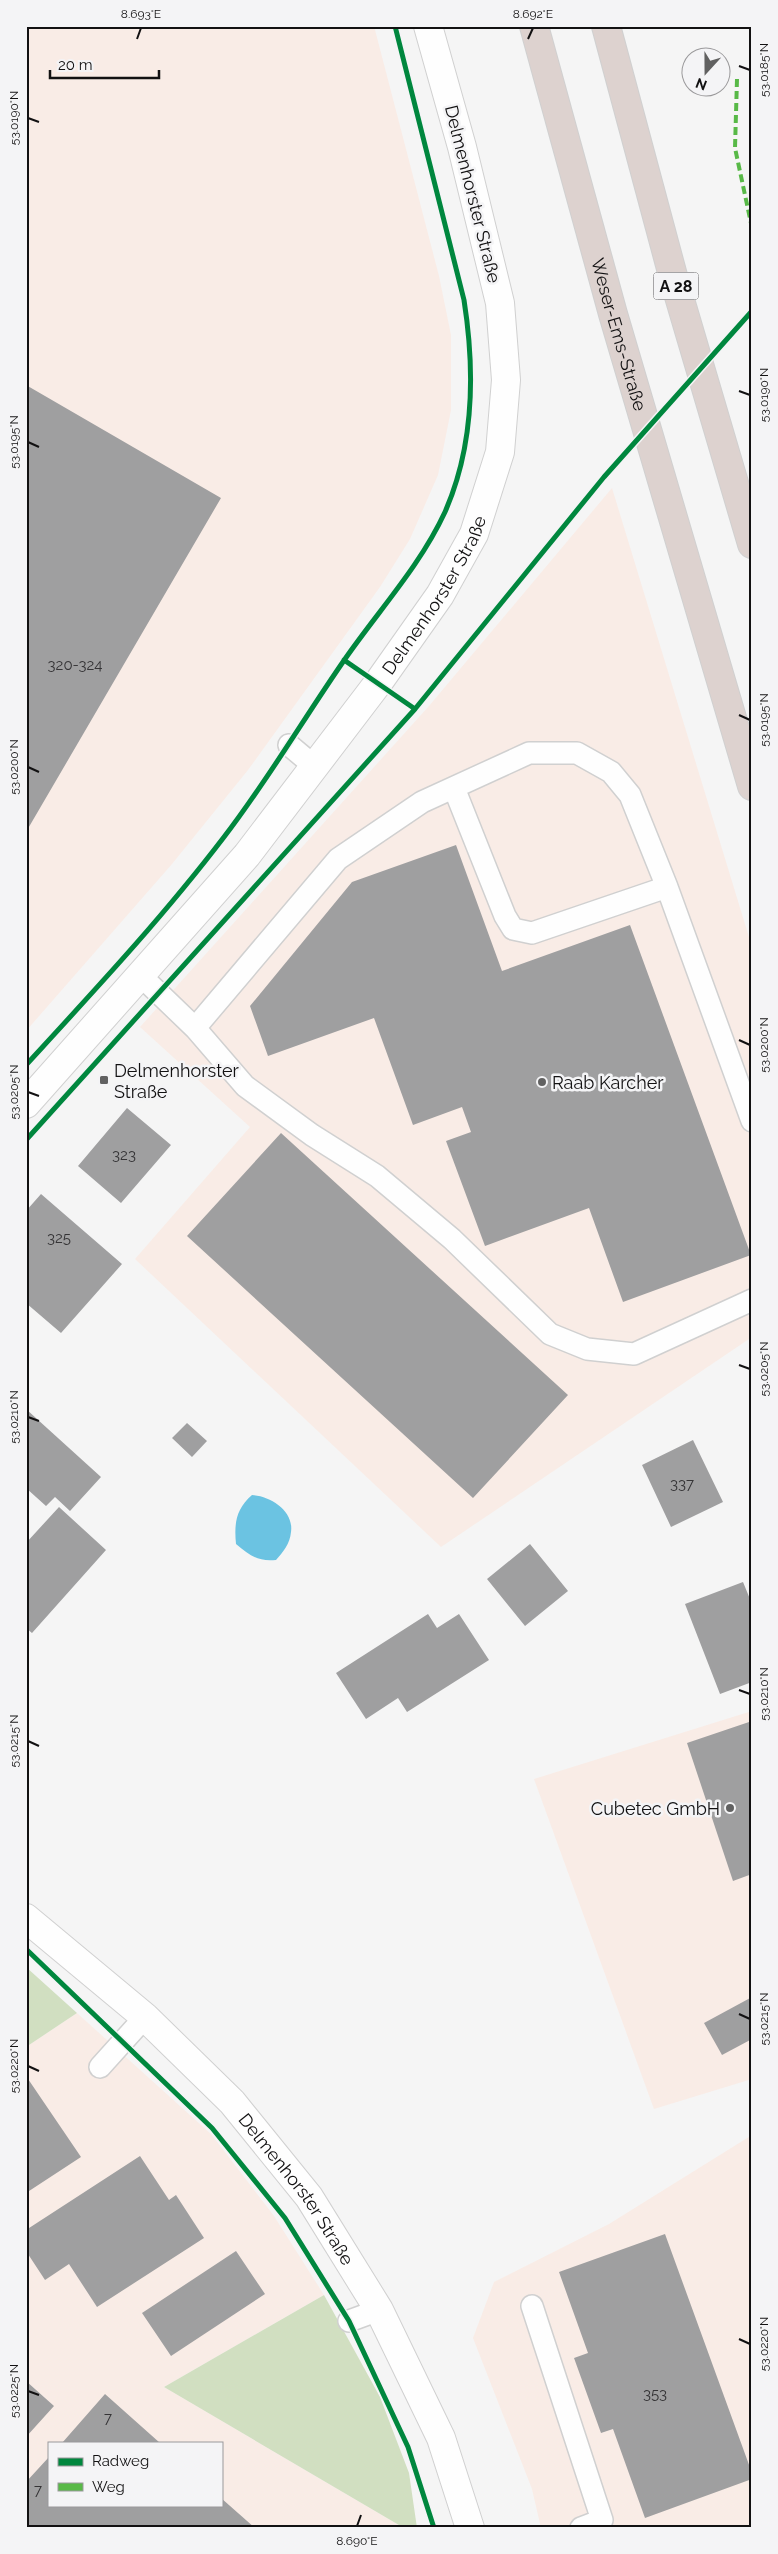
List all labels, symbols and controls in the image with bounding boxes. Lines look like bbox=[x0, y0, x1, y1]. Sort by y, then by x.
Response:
text: 8.693°E bbox=[121, 7, 161, 21]
text: 8.692°E bbox=[513, 7, 553, 21]
text: 53.0185°N bbox=[757, 43, 771, 97]
scale bar bbox=[50, 48, 159, 80]
north arrow bbox=[680, 48, 730, 98]
text: 20 m bbox=[58, 56, 93, 74]
text: N bbox=[693, 75, 709, 94]
text: 53.0190°N bbox=[7, 91, 21, 145]
street label: Delmenhorster Straße bbox=[441, 103, 505, 285]
street label: Weser-Ems-Straße bbox=[588, 256, 652, 414]
road number: A 28 bbox=[654, 272, 698, 300]
text: 53.0190°N bbox=[757, 368, 771, 422]
text: 53.0195°N bbox=[7, 415, 21, 469]
street label: Delmenhorster Straße bbox=[377, 513, 490, 678]
house number: 320-324 bbox=[48, 656, 102, 674]
text: 53.0195°N bbox=[757, 693, 771, 747]
text: 53.0200°N bbox=[7, 739, 21, 795]
text: 53.0200°N bbox=[757, 1017, 771, 1073]
place label: Delmenhorster Straße bbox=[114, 1060, 240, 1102]
text: 53.0205°N bbox=[7, 1064, 21, 1120]
place label: Raab Karcher bbox=[552, 1072, 664, 1093]
marker: Delmenhorster Straße bbox=[98, 1074, 110, 1086]
marker: Raab Karcher bbox=[536, 1076, 548, 1088]
house number: 323 bbox=[112, 1146, 136, 1164]
house number: 325 bbox=[47, 1229, 71, 1247]
text: 53.0205°N bbox=[757, 1341, 771, 1397]
text: 53.0210°N bbox=[7, 1390, 21, 1444]
house number: 337 bbox=[670, 1475, 694, 1493]
text: 53.0210°N bbox=[757, 1667, 771, 1721]
text: 53.0215°N bbox=[7, 1715, 21, 1767]
place label: Cubetec GmbH bbox=[591, 1798, 720, 1819]
marker: Cubetec GmbH bbox=[724, 1802, 736, 1814]
text: 53.0215°N bbox=[757, 1993, 771, 2045]
text: 53.0220°N bbox=[7, 2039, 21, 2093]
street label: Delmenhorster Straße bbox=[235, 2109, 359, 2269]
text: 53.0220°N bbox=[757, 2317, 771, 2371]
text: 53.0225°N bbox=[7, 2364, 21, 2418]
house number: 353 bbox=[643, 2385, 667, 2403]
house number: 7 bbox=[104, 2409, 112, 2427]
legend bbox=[48, 2442, 222, 2506]
text: Radweg bbox=[92, 2452, 149, 2470]
text: Weg bbox=[92, 2478, 125, 2496]
house number: 7 bbox=[34, 2481, 42, 2499]
text: 8.690°E bbox=[336, 2534, 378, 2548]

